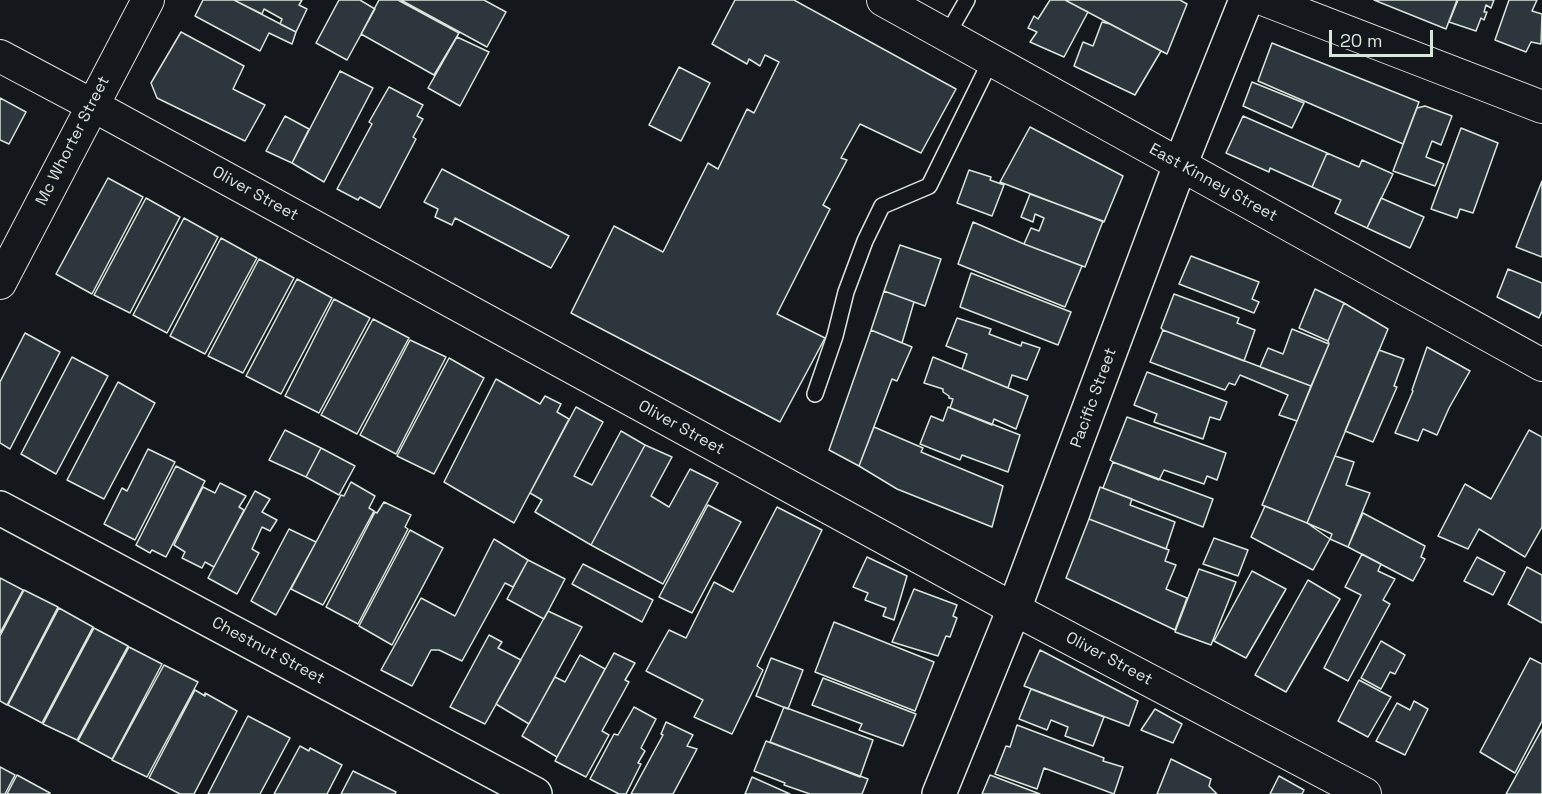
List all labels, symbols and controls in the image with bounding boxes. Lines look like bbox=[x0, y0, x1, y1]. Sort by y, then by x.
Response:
scale bar bbox=[1332, 18, 1436, 56]
text: 20 m bbox=[1340, 29, 1383, 52]
street label: Mc Whorter Street bbox=[32, 73, 114, 209]
street label: East Kinney Street bbox=[1146, 140, 1280, 226]
street label: Oliver Street bbox=[209, 162, 301, 226]
street label: Pacific Street bbox=[1067, 345, 1121, 451]
street label: Oliver Street bbox=[635, 396, 727, 460]
street label: Chestnut Street bbox=[208, 613, 328, 689]
street label: Oliver Street bbox=[1062, 628, 1156, 690]

